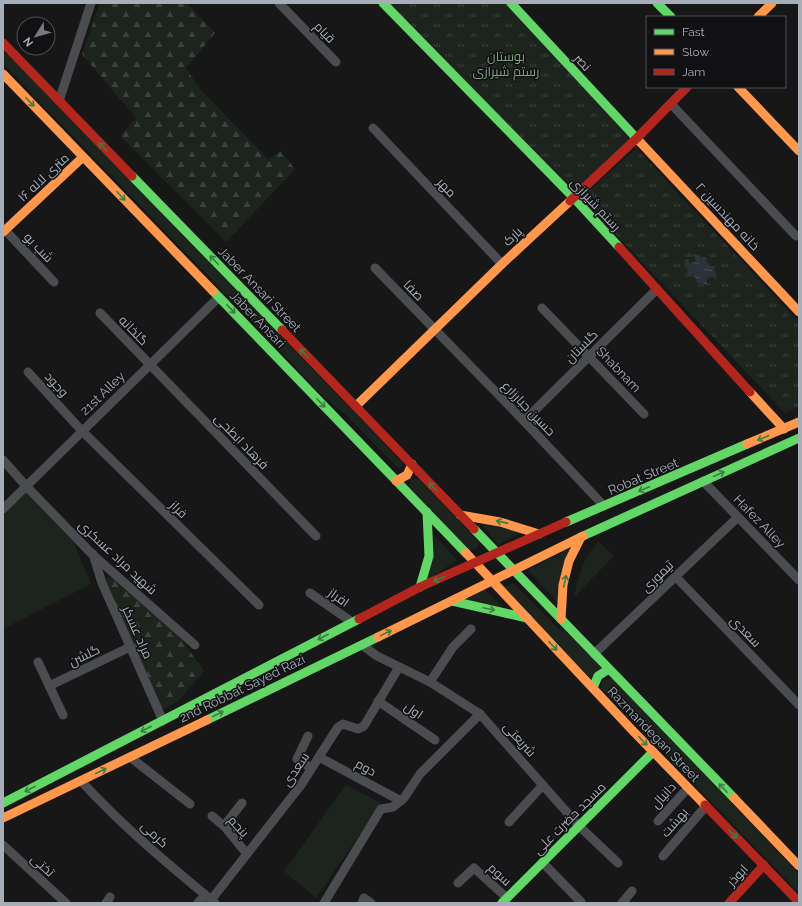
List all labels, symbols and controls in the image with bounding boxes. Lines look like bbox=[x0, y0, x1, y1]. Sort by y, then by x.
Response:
north arrow bbox=[16, 16, 56, 56]
legend bbox=[646, 16, 786, 88]
street label: قیام bbox=[310, 19, 338, 47]
text: Fast bbox=[682, 25, 705, 39]
text: N bbox=[21, 34, 36, 49]
text: Slow bbox=[682, 45, 709, 59]
park label: بوستان رستم شیرازی bbox=[473, 49, 539, 81]
street label: نصر bbox=[570, 50, 594, 74]
text: Jam bbox=[682, 65, 705, 79]
one-way arrow bbox=[25, 97, 35, 107]
one-way arrow bbox=[99, 142, 108, 152]
street label: ۱۶ متری لاله bbox=[15, 150, 72, 205]
street label: مهر bbox=[433, 174, 459, 200]
street label: رستم شیرازی bbox=[566, 175, 624, 235]
street label: خانه مهندسین ۲ bbox=[693, 179, 763, 253]
one-way arrow bbox=[116, 191, 126, 201]
street label: پارک bbox=[500, 223, 527, 250]
street label: شب بو bbox=[21, 229, 56, 265]
street label: Jaber Ansari Street bbox=[215, 243, 305, 335]
one-way arrow bbox=[209, 255, 219, 265]
street label: صفا bbox=[400, 277, 427, 304]
street label: Jaber Ansari bbox=[227, 287, 289, 351]
one-way arrow bbox=[226, 304, 236, 314]
street label: گلخانه bbox=[116, 312, 151, 348]
street label: گلستان bbox=[562, 327, 601, 366]
street label: Shabnam bbox=[593, 344, 644, 395]
one-way arrow bbox=[300, 348, 309, 358]
street label: 21st Alley bbox=[77, 368, 128, 418]
street label: وجود bbox=[42, 369, 72, 400]
street label: حسین جبارزارع bbox=[498, 378, 558, 440]
one-way arrow bbox=[316, 398, 326, 408]
street label: فرهاد ابطحی bbox=[211, 410, 272, 472]
one-way arrow bbox=[758, 434, 770, 442]
street label: Robat Street bbox=[606, 455, 681, 498]
one-way arrow bbox=[712, 470, 724, 477]
one-way arrow bbox=[429, 482, 438, 492]
one-way arrow bbox=[638, 486, 650, 493]
street label: Hafez Alley bbox=[731, 492, 789, 551]
street label: فراز bbox=[166, 497, 191, 521]
street label: شهید مراد عسکری bbox=[75, 517, 160, 598]
one-way arrow bbox=[496, 518, 509, 525]
street label: تیموری bbox=[638, 557, 677, 595]
one-way arrow bbox=[561, 575, 569, 588]
one-way arrow bbox=[434, 576, 446, 583]
street label: افراز bbox=[324, 584, 352, 610]
street label: مراد عسکر bbox=[119, 602, 156, 661]
one-way arrow bbox=[483, 606, 496, 614]
street label: سعدی bbox=[727, 613, 764, 650]
one-way arrow bbox=[379, 629, 391, 637]
one-way arrow bbox=[318, 634, 330, 642]
one-way arrow bbox=[549, 641, 558, 651]
street label: گلشن bbox=[66, 642, 102, 669]
street label: 2nd Robbat Sayed Razi bbox=[177, 651, 307, 725]
street label: Razmandegan Street bbox=[604, 684, 703, 785]
street label: اول bbox=[401, 699, 426, 723]
one-way arrow bbox=[212, 710, 224, 717]
street label: شریعتی bbox=[500, 719, 539, 760]
one-way arrow bbox=[140, 726, 152, 734]
one-way arrow bbox=[638, 736, 647, 746]
street label: سعدی bbox=[279, 749, 312, 789]
street label: دوم bbox=[352, 756, 379, 781]
one-way arrow bbox=[95, 767, 107, 774]
street label: مسجد حضرت علی bbox=[530, 779, 609, 858]
street label: دانیال bbox=[648, 779, 680, 812]
one-way arrow bbox=[718, 783, 728, 793]
one-way arrow bbox=[25, 786, 37, 793]
street label: بهشت bbox=[658, 805, 691, 840]
street label: پنجم bbox=[224, 813, 252, 842]
street label: کرمی bbox=[138, 818, 171, 851]
one-way arrow bbox=[728, 829, 738, 839]
street label: تختی bbox=[28, 851, 58, 880]
street label: سوم bbox=[484, 860, 514, 890]
street label: ابوذر bbox=[723, 861, 751, 890]

